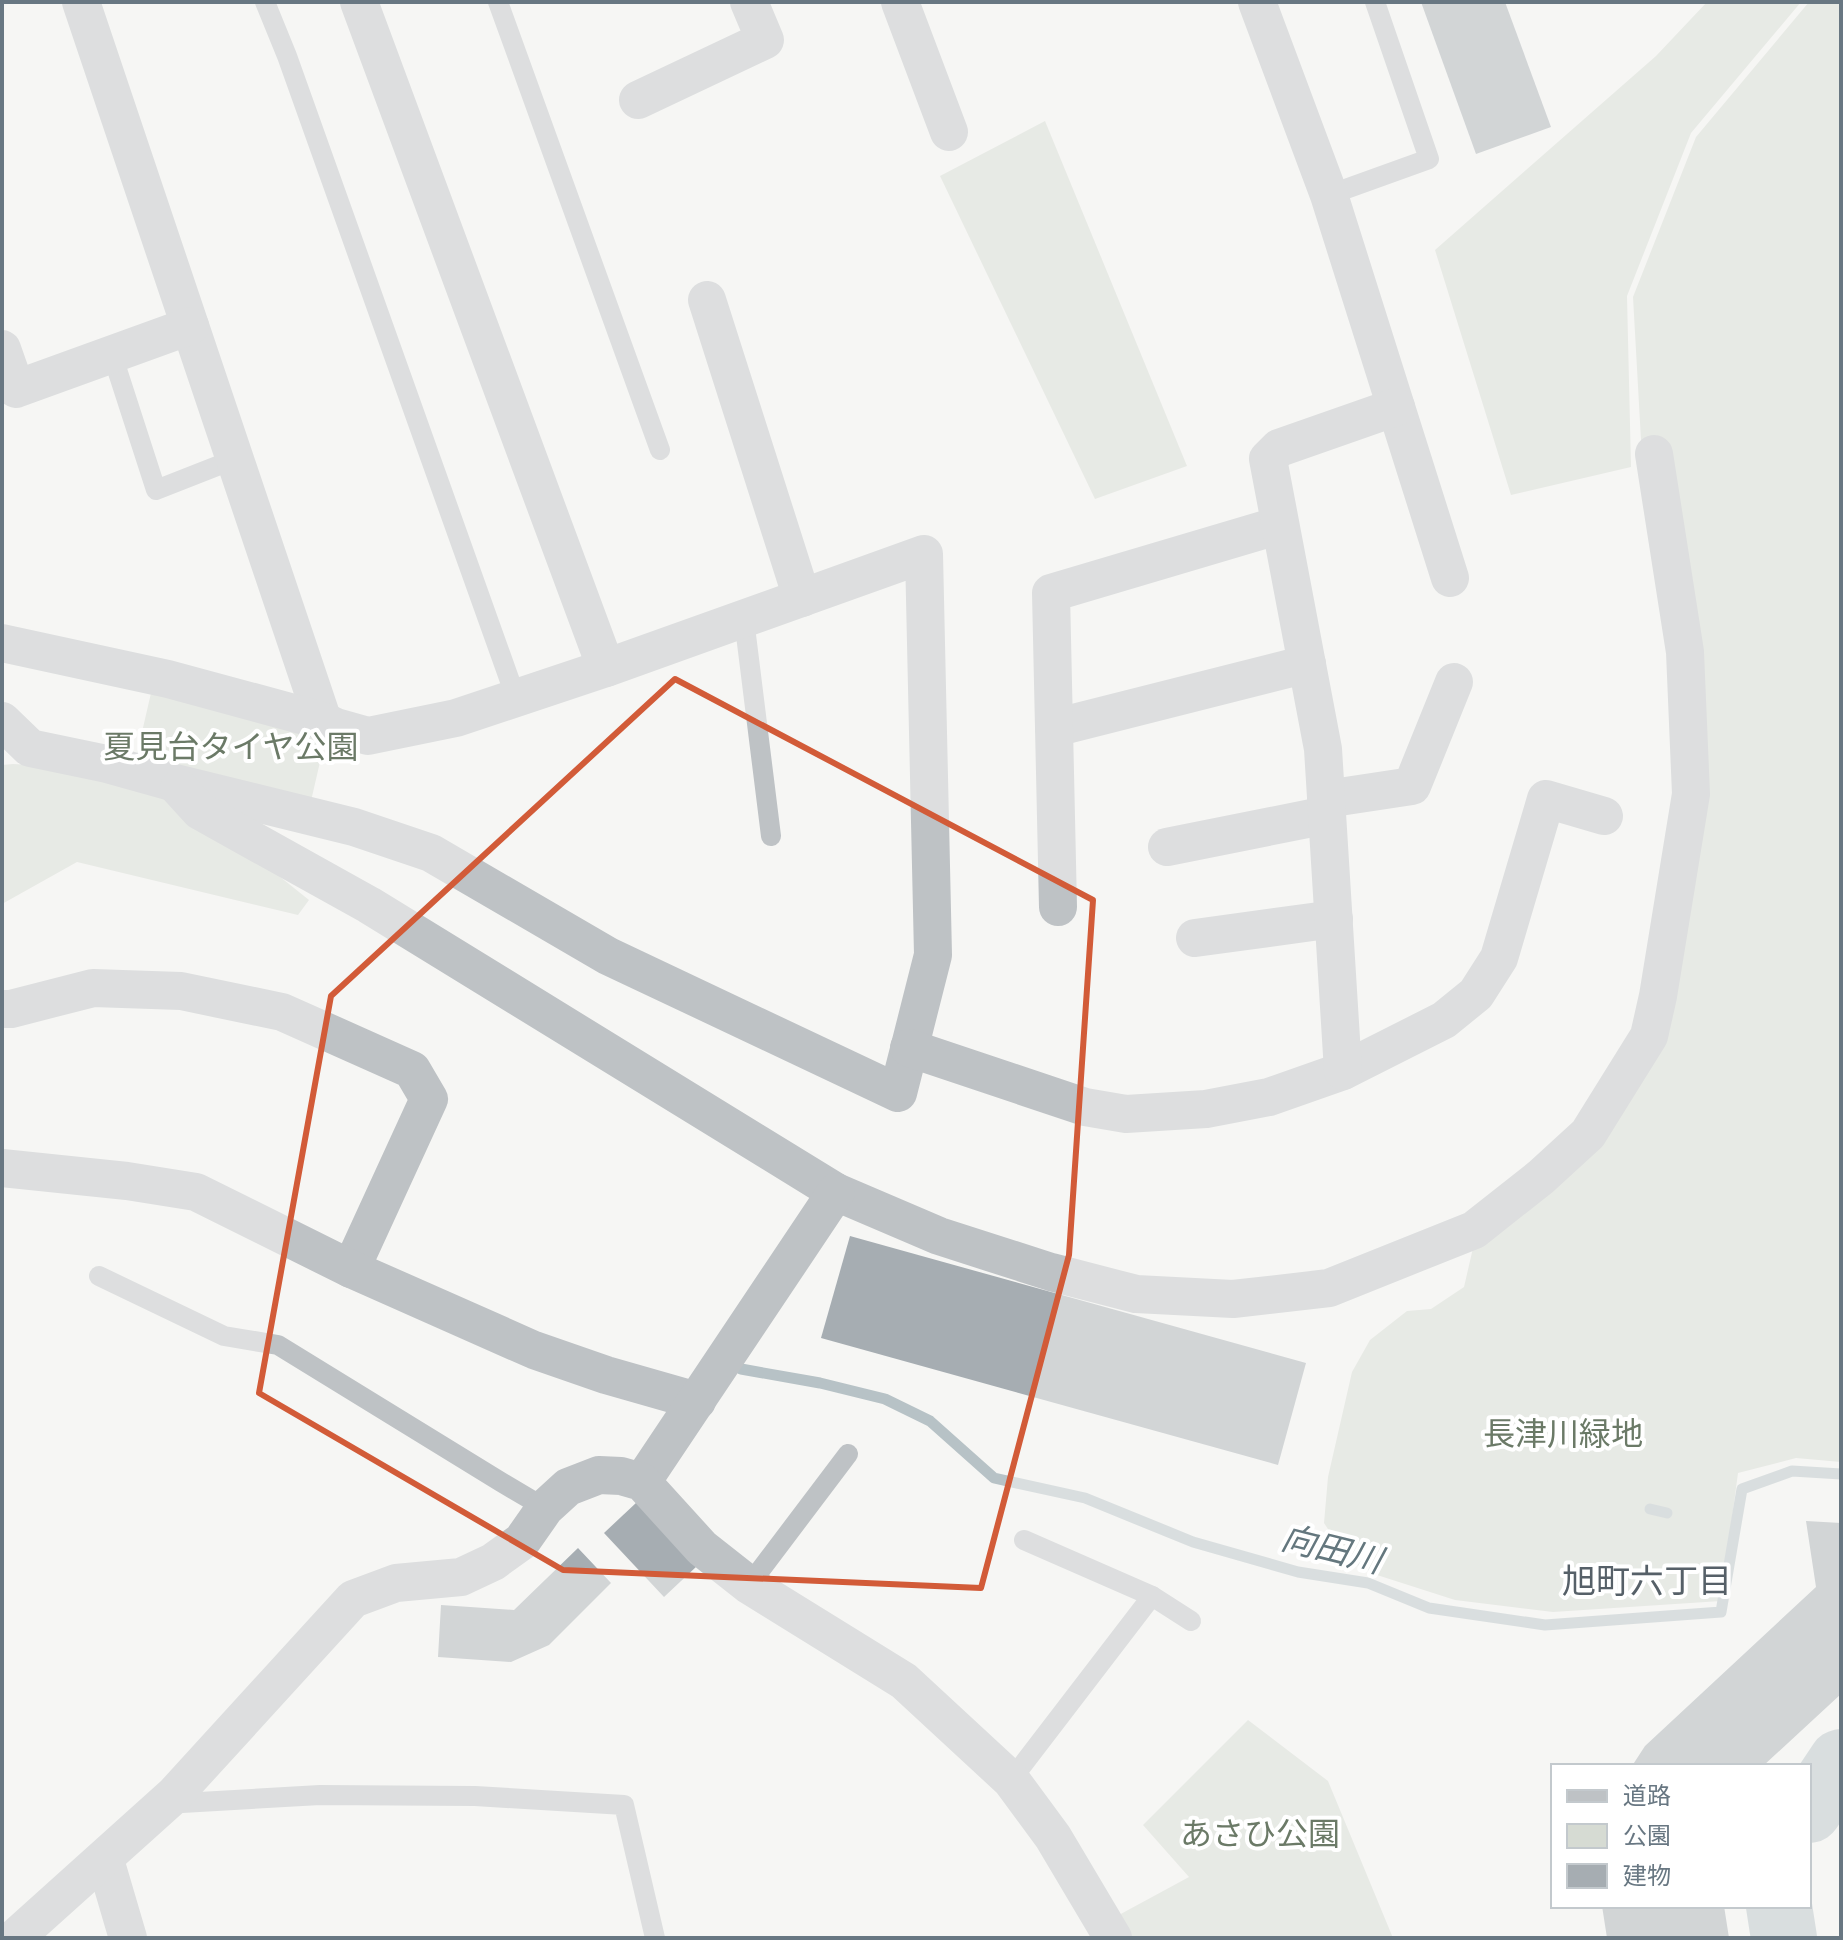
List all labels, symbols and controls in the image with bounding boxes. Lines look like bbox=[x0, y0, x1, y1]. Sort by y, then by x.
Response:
park label: 夏見台タイヤ公園 bbox=[103, 731, 359, 764]
park label: 長津川緑地 bbox=[1483, 1417, 1643, 1451]
water label: 向田川 bbox=[1278, 1520, 1389, 1580]
district label: 旭町六丁目 bbox=[1562, 1564, 1732, 1600]
legend bbox=[1551, 1764, 1811, 1908]
text: 道路 bbox=[1623, 1783, 1671, 1809]
park label: あさひ公園 bbox=[1180, 1818, 1340, 1851]
text: 公園 bbox=[1623, 1824, 1671, 1849]
text: 建物 bbox=[1623, 1864, 1671, 1889]

